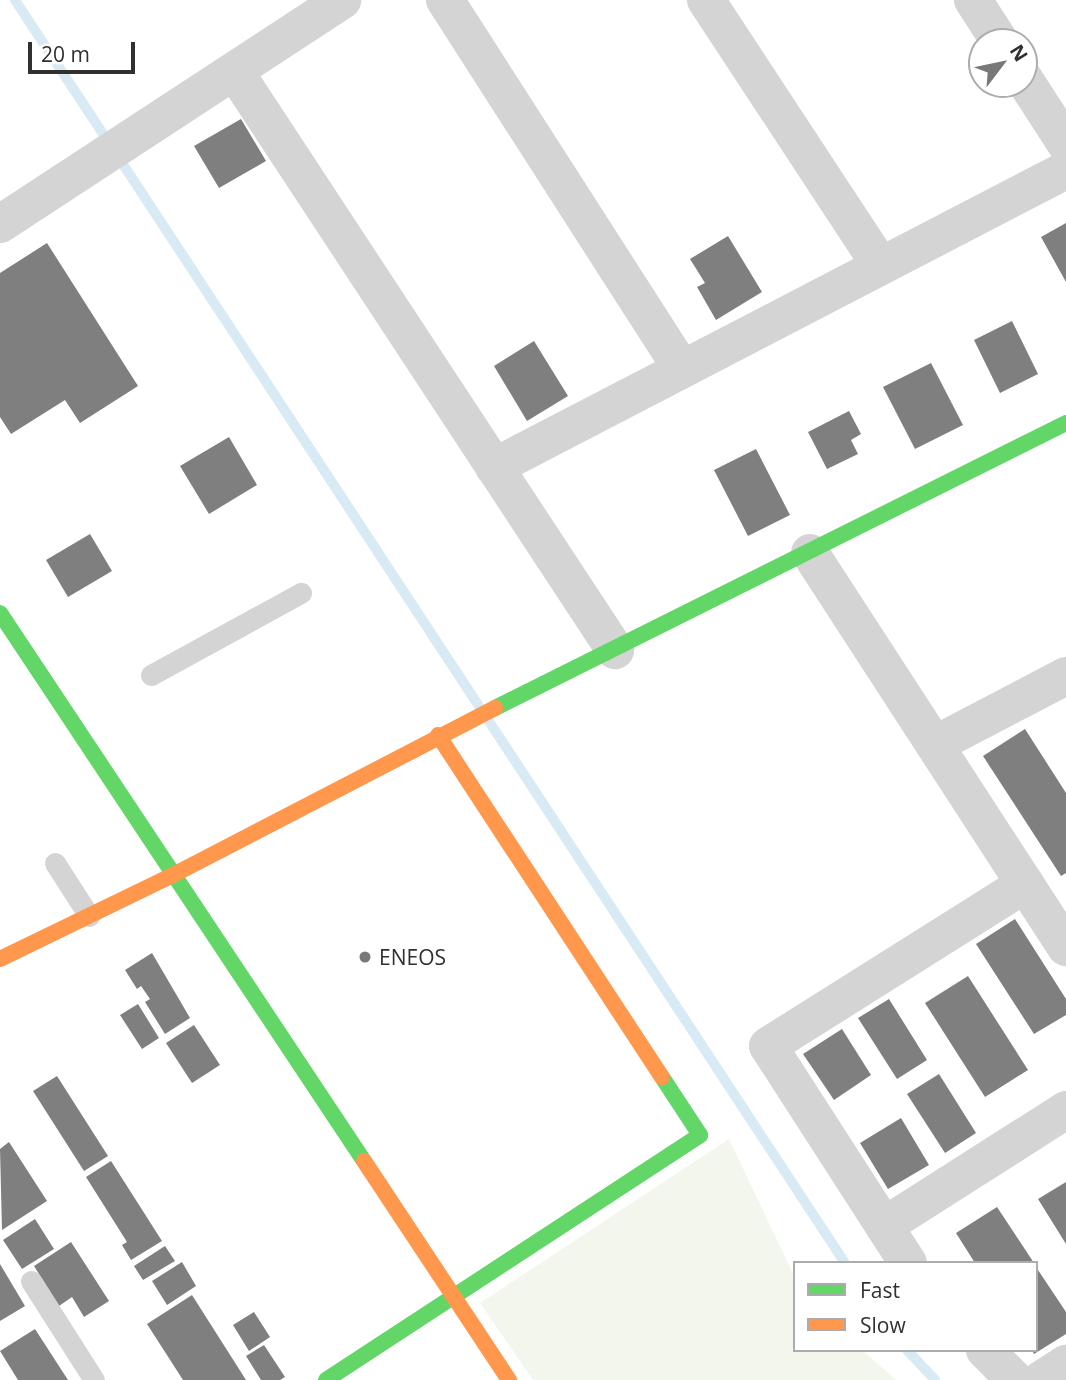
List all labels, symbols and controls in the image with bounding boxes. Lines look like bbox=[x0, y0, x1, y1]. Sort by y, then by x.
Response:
scale bar bbox=[32, 28, 138, 72]
north arrow bbox=[968, 28, 1038, 98]
text: N bbox=[1004, 39, 1034, 66]
text: 20 m bbox=[41, 40, 90, 68]
place label: ENEOS bbox=[379, 944, 446, 970]
marker: ENEOS bbox=[357, 949, 373, 965]
legend bbox=[793, 1261, 1038, 1352]
text: Fast bbox=[860, 1276, 900, 1304]
text: Slow bbox=[860, 1311, 906, 1339]

